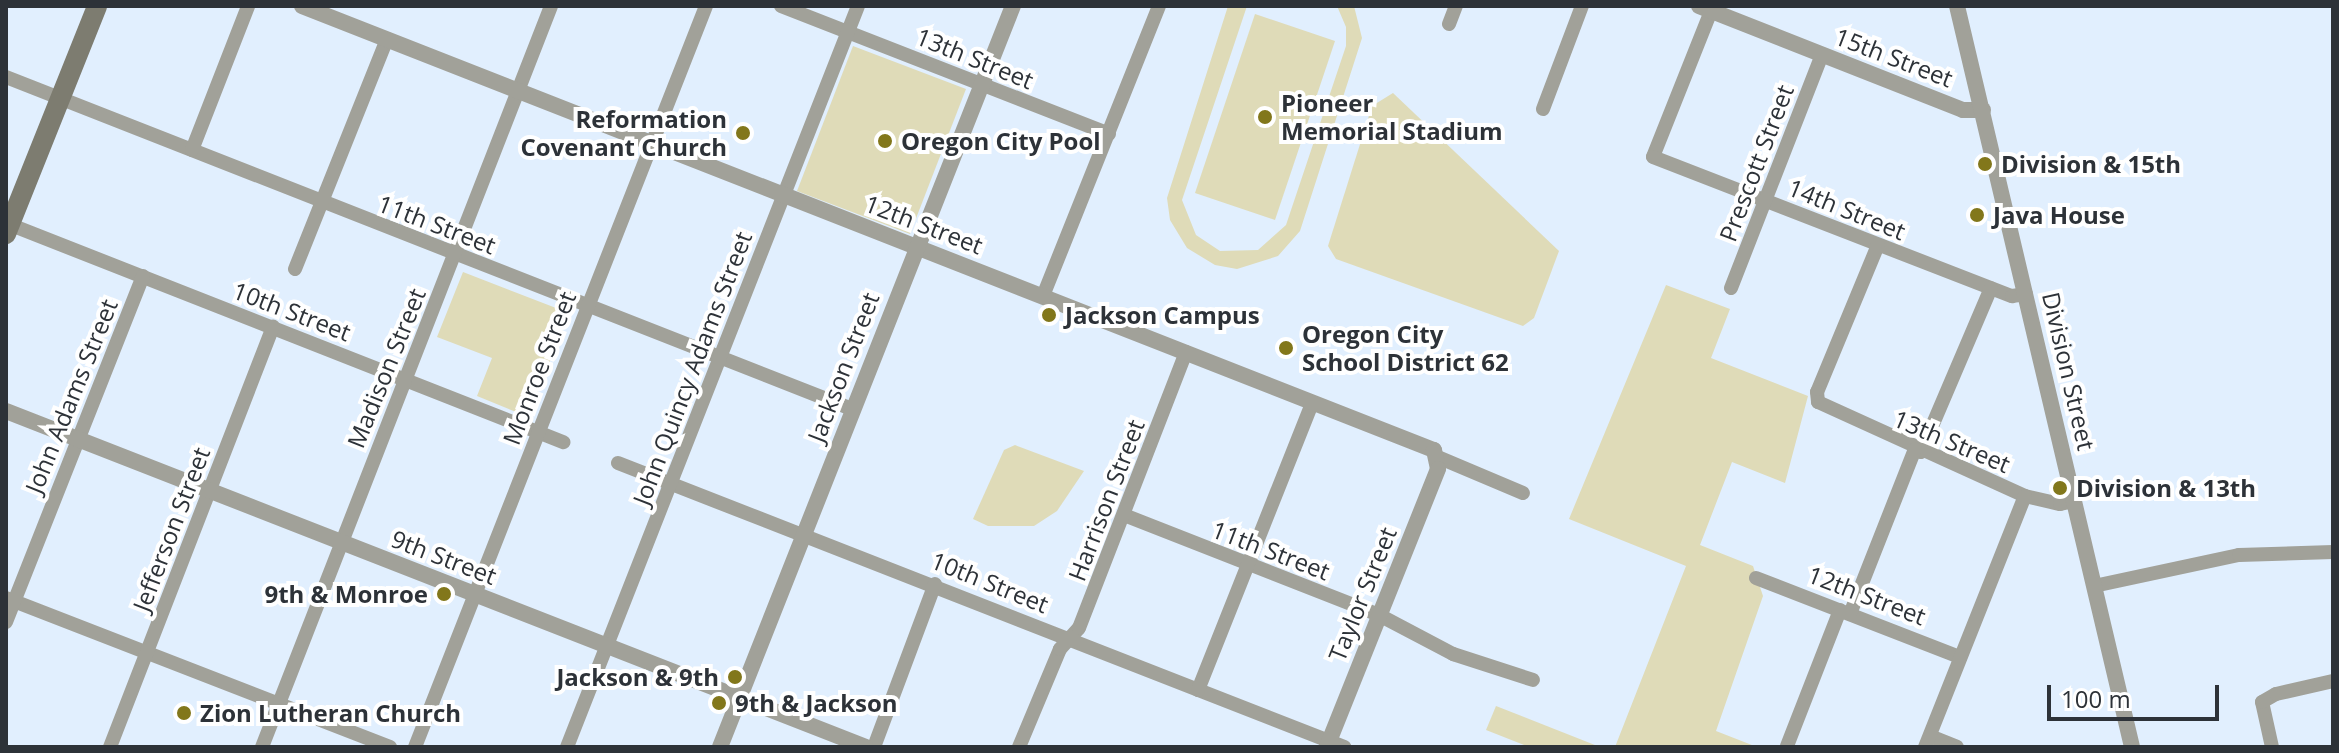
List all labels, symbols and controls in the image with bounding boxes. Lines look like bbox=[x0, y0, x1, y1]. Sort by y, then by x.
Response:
street label: 13th Street bbox=[912, 21, 1038, 95]
street label: 15th Street bbox=[1831, 21, 1957, 93]
street label: Prescott Street bbox=[1713, 81, 1799, 245]
place label: Pioneer Memorial Stadium bbox=[1281, 89, 1502, 145]
place label: Reformation Covenant Church bbox=[520, 105, 727, 161]
marker: Pioneer Memorial Stadium bbox=[1256, 108, 1274, 126]
marker: Reformation Covenant Church bbox=[734, 124, 752, 142]
place label: Oregon City Pool bbox=[901, 127, 1101, 155]
marker: Oregon City Pool bbox=[876, 132, 894, 150]
place label: Division & 15th bbox=[2001, 150, 2181, 178]
marker: Division & 15th bbox=[1976, 155, 1994, 173]
street label: 14th Street bbox=[1784, 172, 1910, 246]
street label: 11th Street bbox=[374, 188, 500, 260]
street label: 12th Street bbox=[861, 188, 987, 260]
place label: Java House bbox=[1993, 201, 2125, 229]
marker: Java House bbox=[1968, 206, 1986, 224]
street label: John Quincy Adams Street bbox=[626, 227, 758, 509]
street label: 10th Street bbox=[229, 275, 355, 347]
street label: Madison Street bbox=[341, 284, 431, 452]
street label: Monroe Street bbox=[497, 287, 581, 449]
street label: Jackson Street bbox=[801, 288, 885, 446]
street label: Division Street bbox=[2037, 289, 2101, 453]
street label: John Adams Street bbox=[19, 295, 123, 497]
place label: Jackson Campus bbox=[1065, 301, 1260, 329]
marker: Jackson Campus bbox=[1040, 306, 1058, 324]
place label: Oregon City School District 62 bbox=[1302, 320, 1509, 376]
marker: Oregon City School District 62 bbox=[1277, 339, 1295, 357]
street label: 13th Street bbox=[1889, 404, 2015, 478]
street label: Harrison Street bbox=[1062, 415, 1150, 585]
street label: Jefferson Street bbox=[127, 443, 215, 615]
place label: Division & 13th bbox=[2076, 474, 2256, 502]
marker: Division & 13th bbox=[2051, 479, 2069, 497]
street label: 11th Street bbox=[1208, 514, 1334, 586]
street label: Taylor Street bbox=[1322, 523, 1402, 665]
street label: 9th Street bbox=[387, 524, 501, 590]
street label: 10th Street bbox=[927, 545, 1053, 619]
street label: 12th Street bbox=[1804, 559, 1930, 631]
place label: 9th & Monroe bbox=[264, 580, 428, 608]
marker: 9th & Monroe bbox=[435, 585, 453, 603]
place label: Jackson & 9th bbox=[556, 663, 719, 691]
marker: Jackson & 9th bbox=[726, 668, 744, 686]
scale bar bbox=[2051, 669, 2223, 719]
text: 100 m bbox=[2061, 682, 2131, 715]
place label: 9th & Jackson bbox=[735, 689, 898, 717]
marker: 9th & Jackson bbox=[710, 694, 728, 712]
place label: Zion Lutheran Church bbox=[200, 699, 461, 727]
marker: Zion Lutheran Church bbox=[175, 704, 193, 722]

